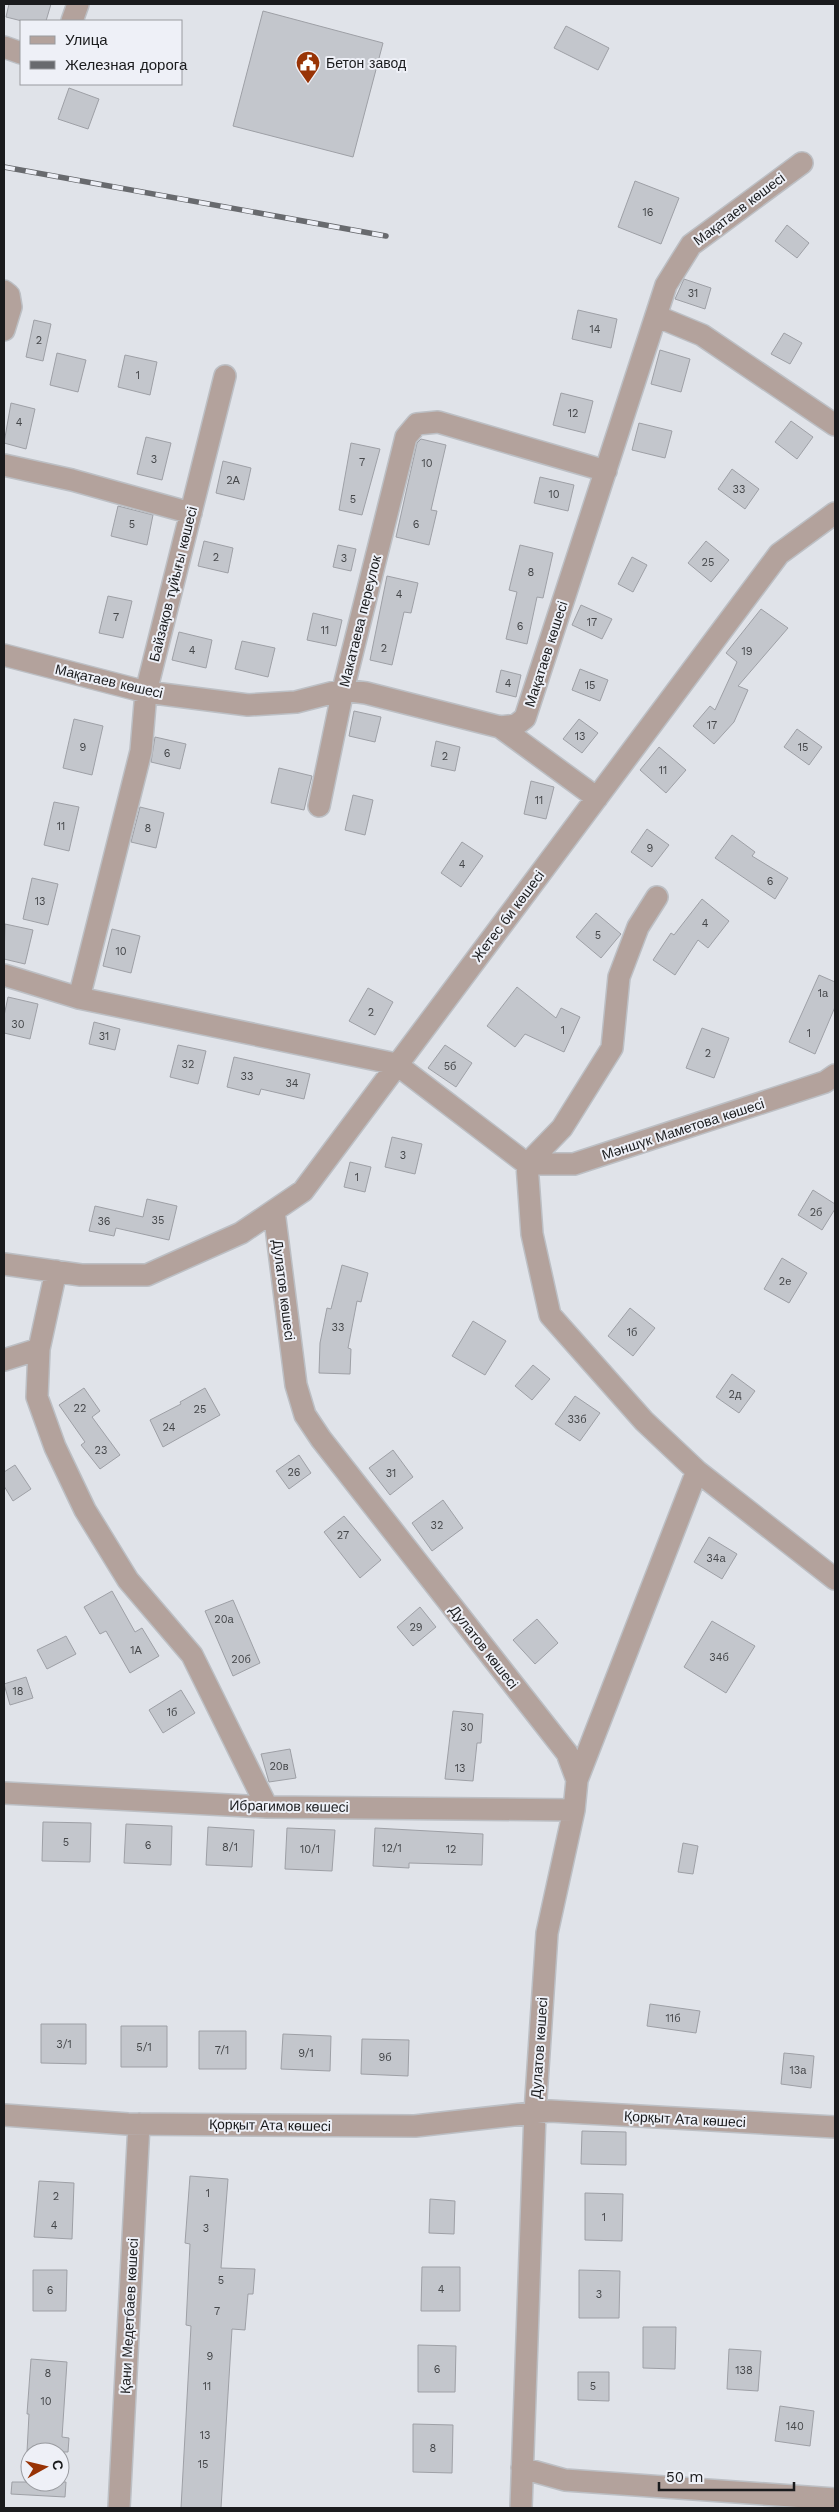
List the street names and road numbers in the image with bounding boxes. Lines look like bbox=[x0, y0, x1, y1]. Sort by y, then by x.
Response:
street label: Мақатаев көшесі bbox=[690, 169, 788, 249]
street label: Байзақов тұйығы көшесі bbox=[146, 505, 200, 663]
street label: Макатаева переулок bbox=[336, 553, 384, 688]
street label: Мақатаев көшесі bbox=[521, 599, 571, 709]
street label: Мақатаев көшесі bbox=[53, 661, 165, 701]
street label: Жетес би көшесі bbox=[469, 867, 547, 965]
street label: Мәншүк Маметова көшесі bbox=[600, 1095, 766, 1163]
street label: Дулатов көшесі bbox=[270, 1239, 298, 1341]
street label: Дулатов көшесі bbox=[446, 1602, 522, 1692]
street label: Ибрагимов көшесі bbox=[229, 1797, 349, 1815]
street label: Дулатов көшесі bbox=[527, 1997, 551, 2099]
street label: Қорқыт Ата көшесі bbox=[624, 2108, 746, 2130]
street label: Қорқыт Ата көшесі bbox=[209, 2116, 331, 2134]
street label: Қани Медетбаев көшесі bbox=[117, 2238, 141, 2394]

